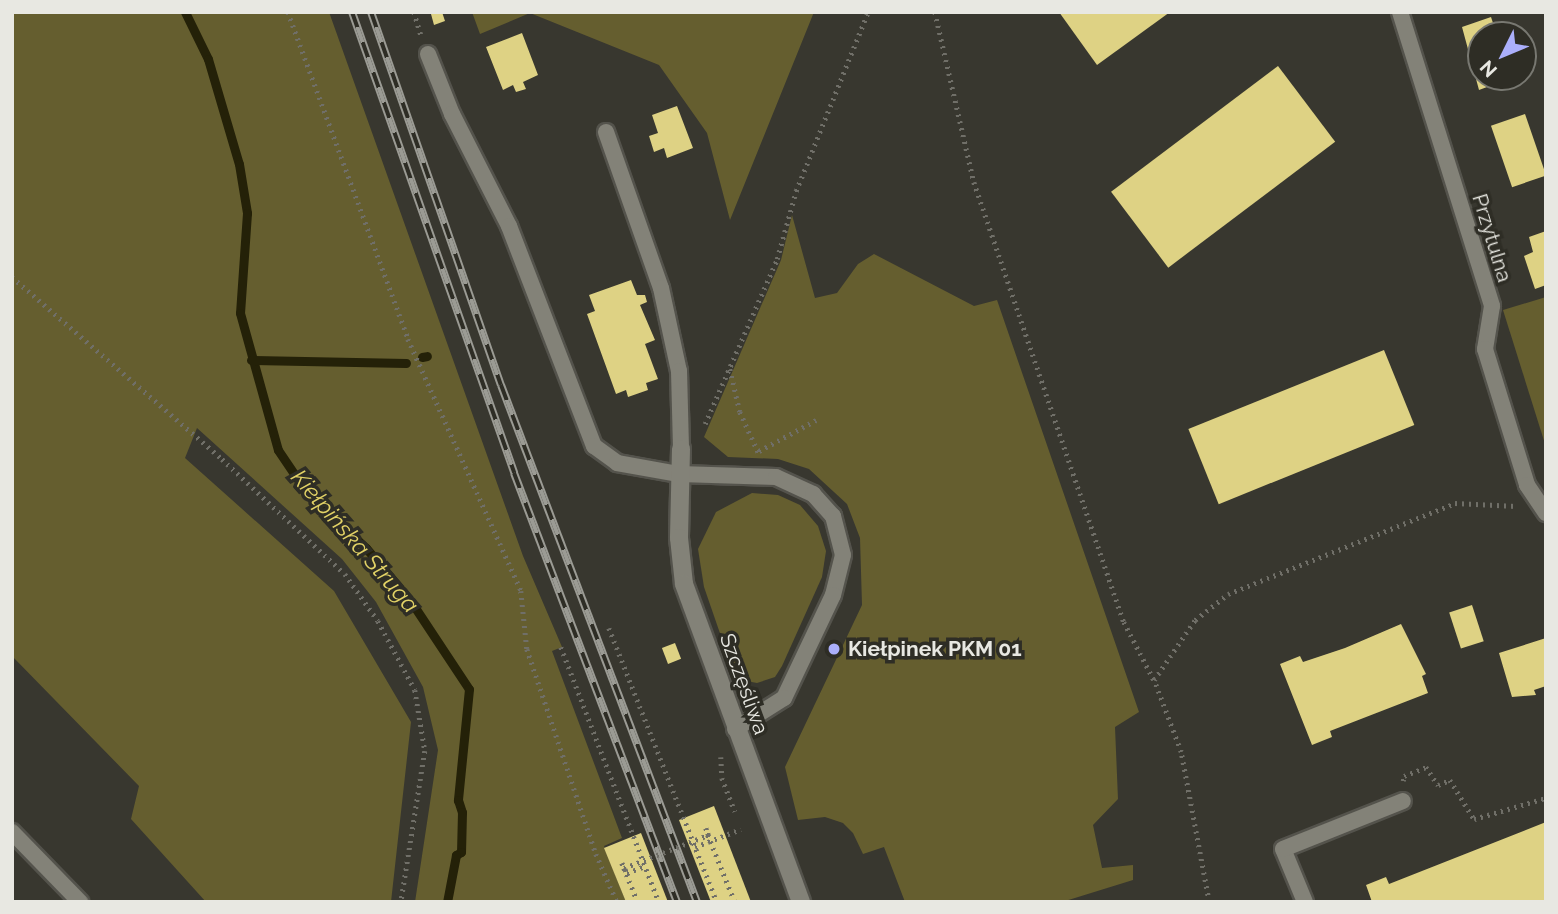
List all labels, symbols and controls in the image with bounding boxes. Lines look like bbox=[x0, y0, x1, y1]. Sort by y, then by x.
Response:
north arrow bbox=[1467, 21, 1537, 91]
text: N bbox=[1475, 56, 1501, 82]
street label: Przytulna bbox=[1467, 191, 1517, 285]
water label: Kiełpińska Struga bbox=[285, 464, 425, 618]
street label: Szczęśliwa bbox=[714, 630, 774, 738]
place label: Kiełpinek PKM 01 bbox=[848, 636, 1022, 662]
marker: Kiełpinek PKM 01 bbox=[826, 641, 842, 657]

